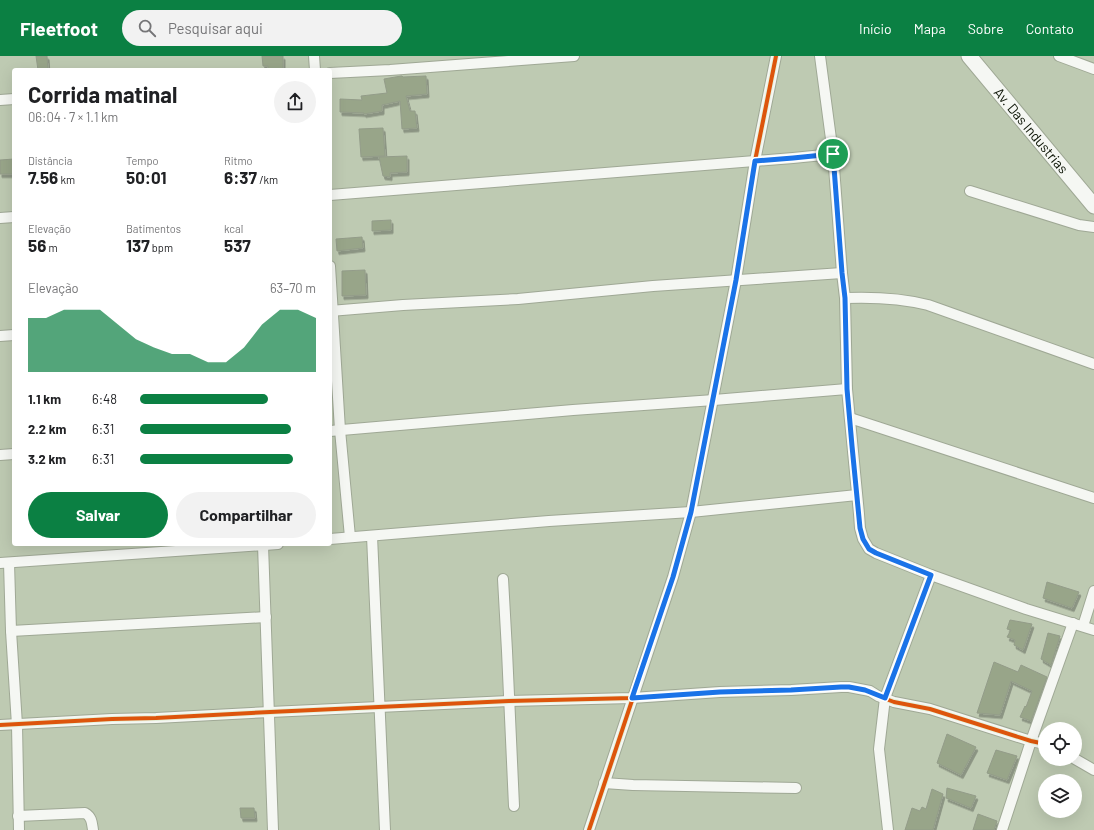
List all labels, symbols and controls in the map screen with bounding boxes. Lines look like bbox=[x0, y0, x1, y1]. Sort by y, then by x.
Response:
search box bbox=[122, 10, 402, 46]
text: Fleetfoot bbox=[20, 17, 98, 40]
icon: search bbox=[136, 17, 158, 39]
text: Pesquisar aqui bbox=[168, 19, 263, 37]
text: Início bbox=[859, 20, 892, 37]
text: Mapa bbox=[914, 20, 946, 37]
text: Sobre bbox=[968, 20, 1004, 37]
text: Contato bbox=[1026, 20, 1074, 37]
text: Corrida matinal bbox=[28, 81, 177, 107]
button: share bbox=[274, 81, 316, 123]
street label: Av. Das Industrias bbox=[991, 84, 1072, 177]
text: 06:04 · 7 × 1.1 km bbox=[28, 109, 118, 125]
pin bbox=[816, 137, 850, 171]
icon: arrive bbox=[822, 143, 844, 165]
text: Distância bbox=[28, 154, 73, 167]
text: Tempo bbox=[126, 154, 158, 167]
text: Ritmo bbox=[224, 154, 253, 167]
text: 7.56 bbox=[28, 167, 58, 187]
text: 50:01 bbox=[126, 167, 167, 187]
text: 6:37 bbox=[224, 167, 257, 187]
text: km bbox=[58, 173, 75, 186]
text: /km bbox=[257, 173, 278, 186]
text: Elevação bbox=[28, 222, 71, 235]
text: Batimentos bbox=[126, 222, 181, 235]
text: kcal bbox=[224, 222, 243, 235]
text: 56 bbox=[28, 235, 46, 255]
text: 137 bbox=[126, 235, 150, 255]
text: 537 bbox=[224, 235, 251, 255]
text: m bbox=[46, 241, 58, 254]
text: bpm bbox=[150, 241, 173, 254]
text: Elevação bbox=[28, 280, 79, 296]
text: 63–70 m bbox=[270, 280, 316, 296]
text: 1.1 km bbox=[28, 391, 61, 407]
text: 6:48 bbox=[92, 391, 117, 407]
text: 2.2 km bbox=[28, 421, 66, 437]
text: 6:31 bbox=[92, 421, 114, 437]
text: 3.2 km bbox=[28, 451, 66, 467]
text: 6:31 bbox=[92, 451, 114, 467]
button: Salvar bbox=[28, 492, 168, 538]
button: Compartilhar bbox=[176, 492, 316, 538]
map controls bbox=[1038, 722, 1082, 818]
button: locate bbox=[1038, 722, 1082, 766]
button: layers bbox=[1038, 774, 1082, 818]

